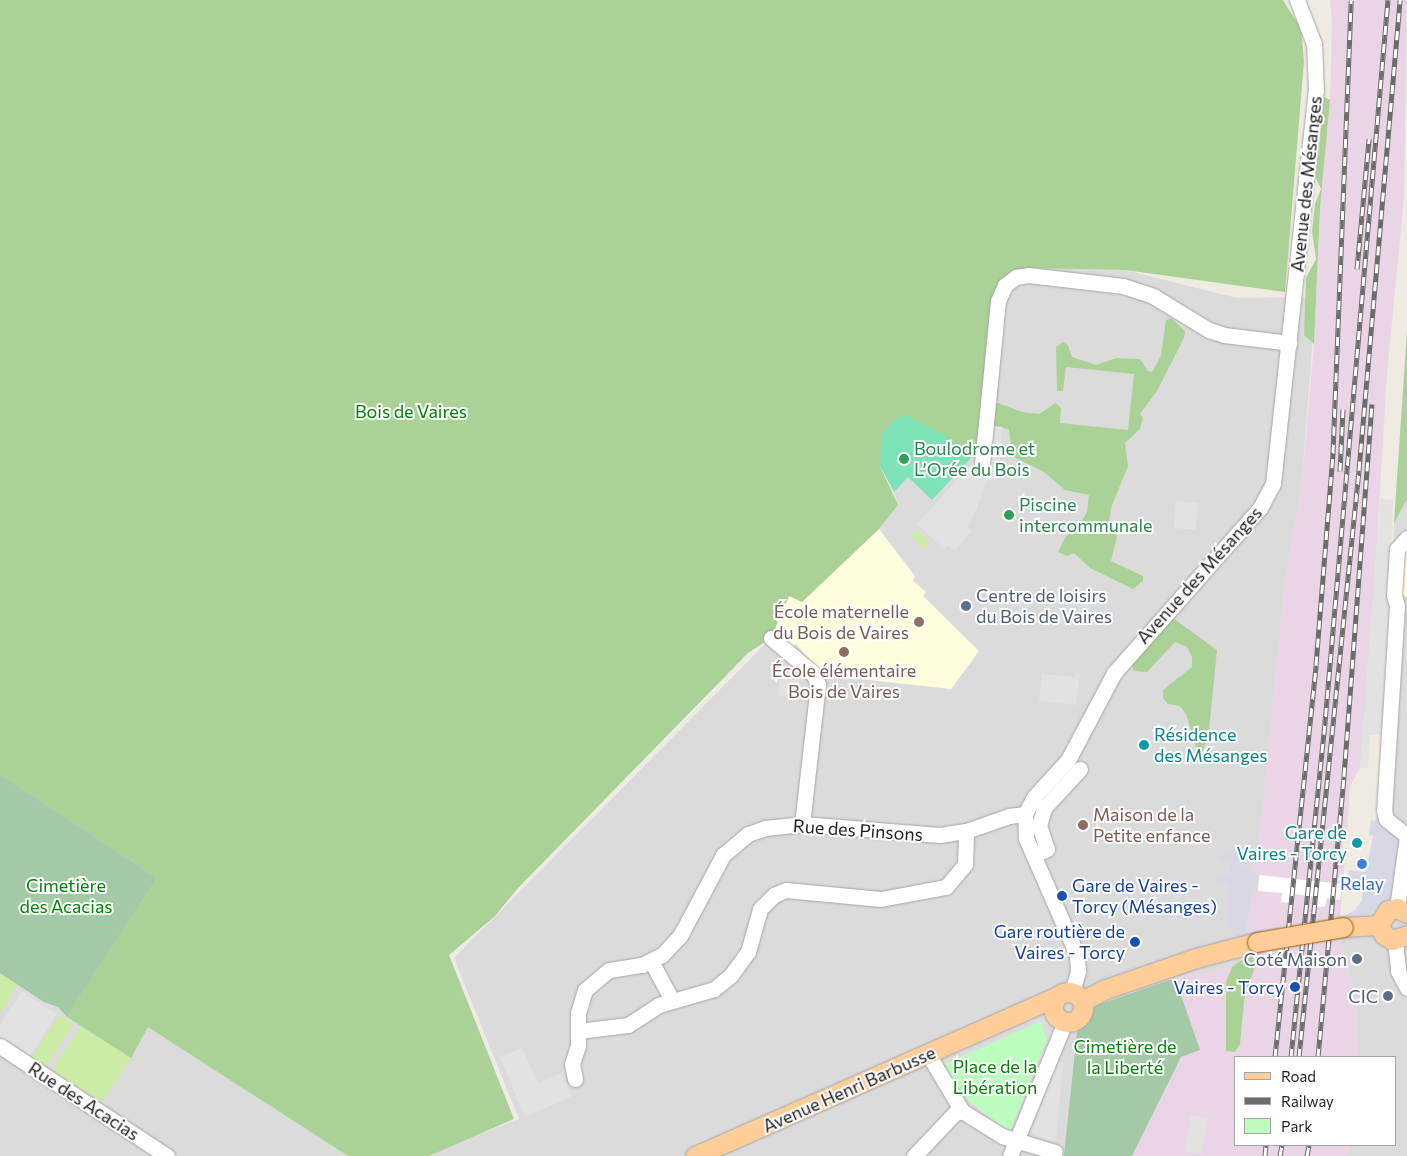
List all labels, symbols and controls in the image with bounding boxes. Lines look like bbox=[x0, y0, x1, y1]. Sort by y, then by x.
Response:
street label: Avenue des Mésanges bbox=[1286, 95, 1326, 273]
park label: Bois de Vaires bbox=[355, 400, 467, 422]
place label: Boulodrome et L’Orée du Bois bbox=[914, 438, 1035, 480]
marker: Boulodrome et L’Orée du Bois bbox=[898, 453, 910, 465]
place label: Piscine intercommunale bbox=[1019, 494, 1152, 536]
street label: Avenue des Mésanges bbox=[1132, 502, 1266, 648]
marker: Piscine intercommunale bbox=[1003, 509, 1015, 521]
place label: Centre de loisirs du Bois de Vaires bbox=[976, 585, 1112, 628]
marker: Centre de loisirs du Bois de Vaires bbox=[960, 600, 972, 612]
place label: École maternelle du Bois de Vaires bbox=[773, 601, 909, 644]
marker: École maternelle du Bois de Vaires bbox=[913, 616, 925, 628]
marker: École élémentaire Bois de Vaires bbox=[838, 646, 850, 658]
place label: École élémentaire Bois de Vaires bbox=[772, 660, 916, 702]
place label: Résidence des Mésanges bbox=[1154, 724, 1267, 766]
marker: Résidence des Mésanges bbox=[1138, 739, 1150, 751]
place label: Maison de la Petite enfance bbox=[1093, 804, 1210, 846]
street label: Rue des Pinsons bbox=[792, 815, 924, 845]
marker: Maison de la Petite enfance bbox=[1077, 819, 1089, 831]
place label: Gare de Vaires - Torcy bbox=[1236, 822, 1347, 864]
marker: Gare de Vaires - Torcy bbox=[1351, 837, 1363, 849]
marker: Relay bbox=[1356, 858, 1368, 870]
place label: Relay bbox=[1340, 872, 1384, 894]
park label: Cimetière des Acacias bbox=[20, 875, 112, 918]
place label: Gare de Vaires - Torcy (Mésanges) bbox=[1072, 875, 1217, 918]
marker: Gare de Vaires - Torcy (Mésanges) bbox=[1056, 890, 1068, 902]
place label: Gare routière de Vaires - Torcy bbox=[994, 921, 1125, 964]
marker: Gare routière de Vaires - Torcy bbox=[1129, 936, 1141, 948]
place label: Coté Maison bbox=[1244, 948, 1347, 970]
marker: Coté Maison bbox=[1351, 953, 1363, 965]
place label: Vaires - Torcy bbox=[1173, 976, 1284, 998]
marker: Vaires - Torcy bbox=[1288, 980, 1302, 994]
place label: CIC bbox=[1348, 985, 1378, 1007]
marker: CIC bbox=[1382, 990, 1394, 1002]
park label: Cimetière de la Liberté bbox=[1073, 1036, 1177, 1078]
street label: Avenue Henri Barbusse bbox=[759, 1041, 939, 1137]
park label: Place de la Libération bbox=[953, 1056, 1037, 1098]
legend bbox=[1234, 1056, 1397, 1146]
street label: Rue des Acacias bbox=[24, 1057, 144, 1145]
text: Road bbox=[1281, 1067, 1316, 1085]
text: Railway bbox=[1281, 1092, 1334, 1110]
text: Park bbox=[1281, 1117, 1312, 1135]

